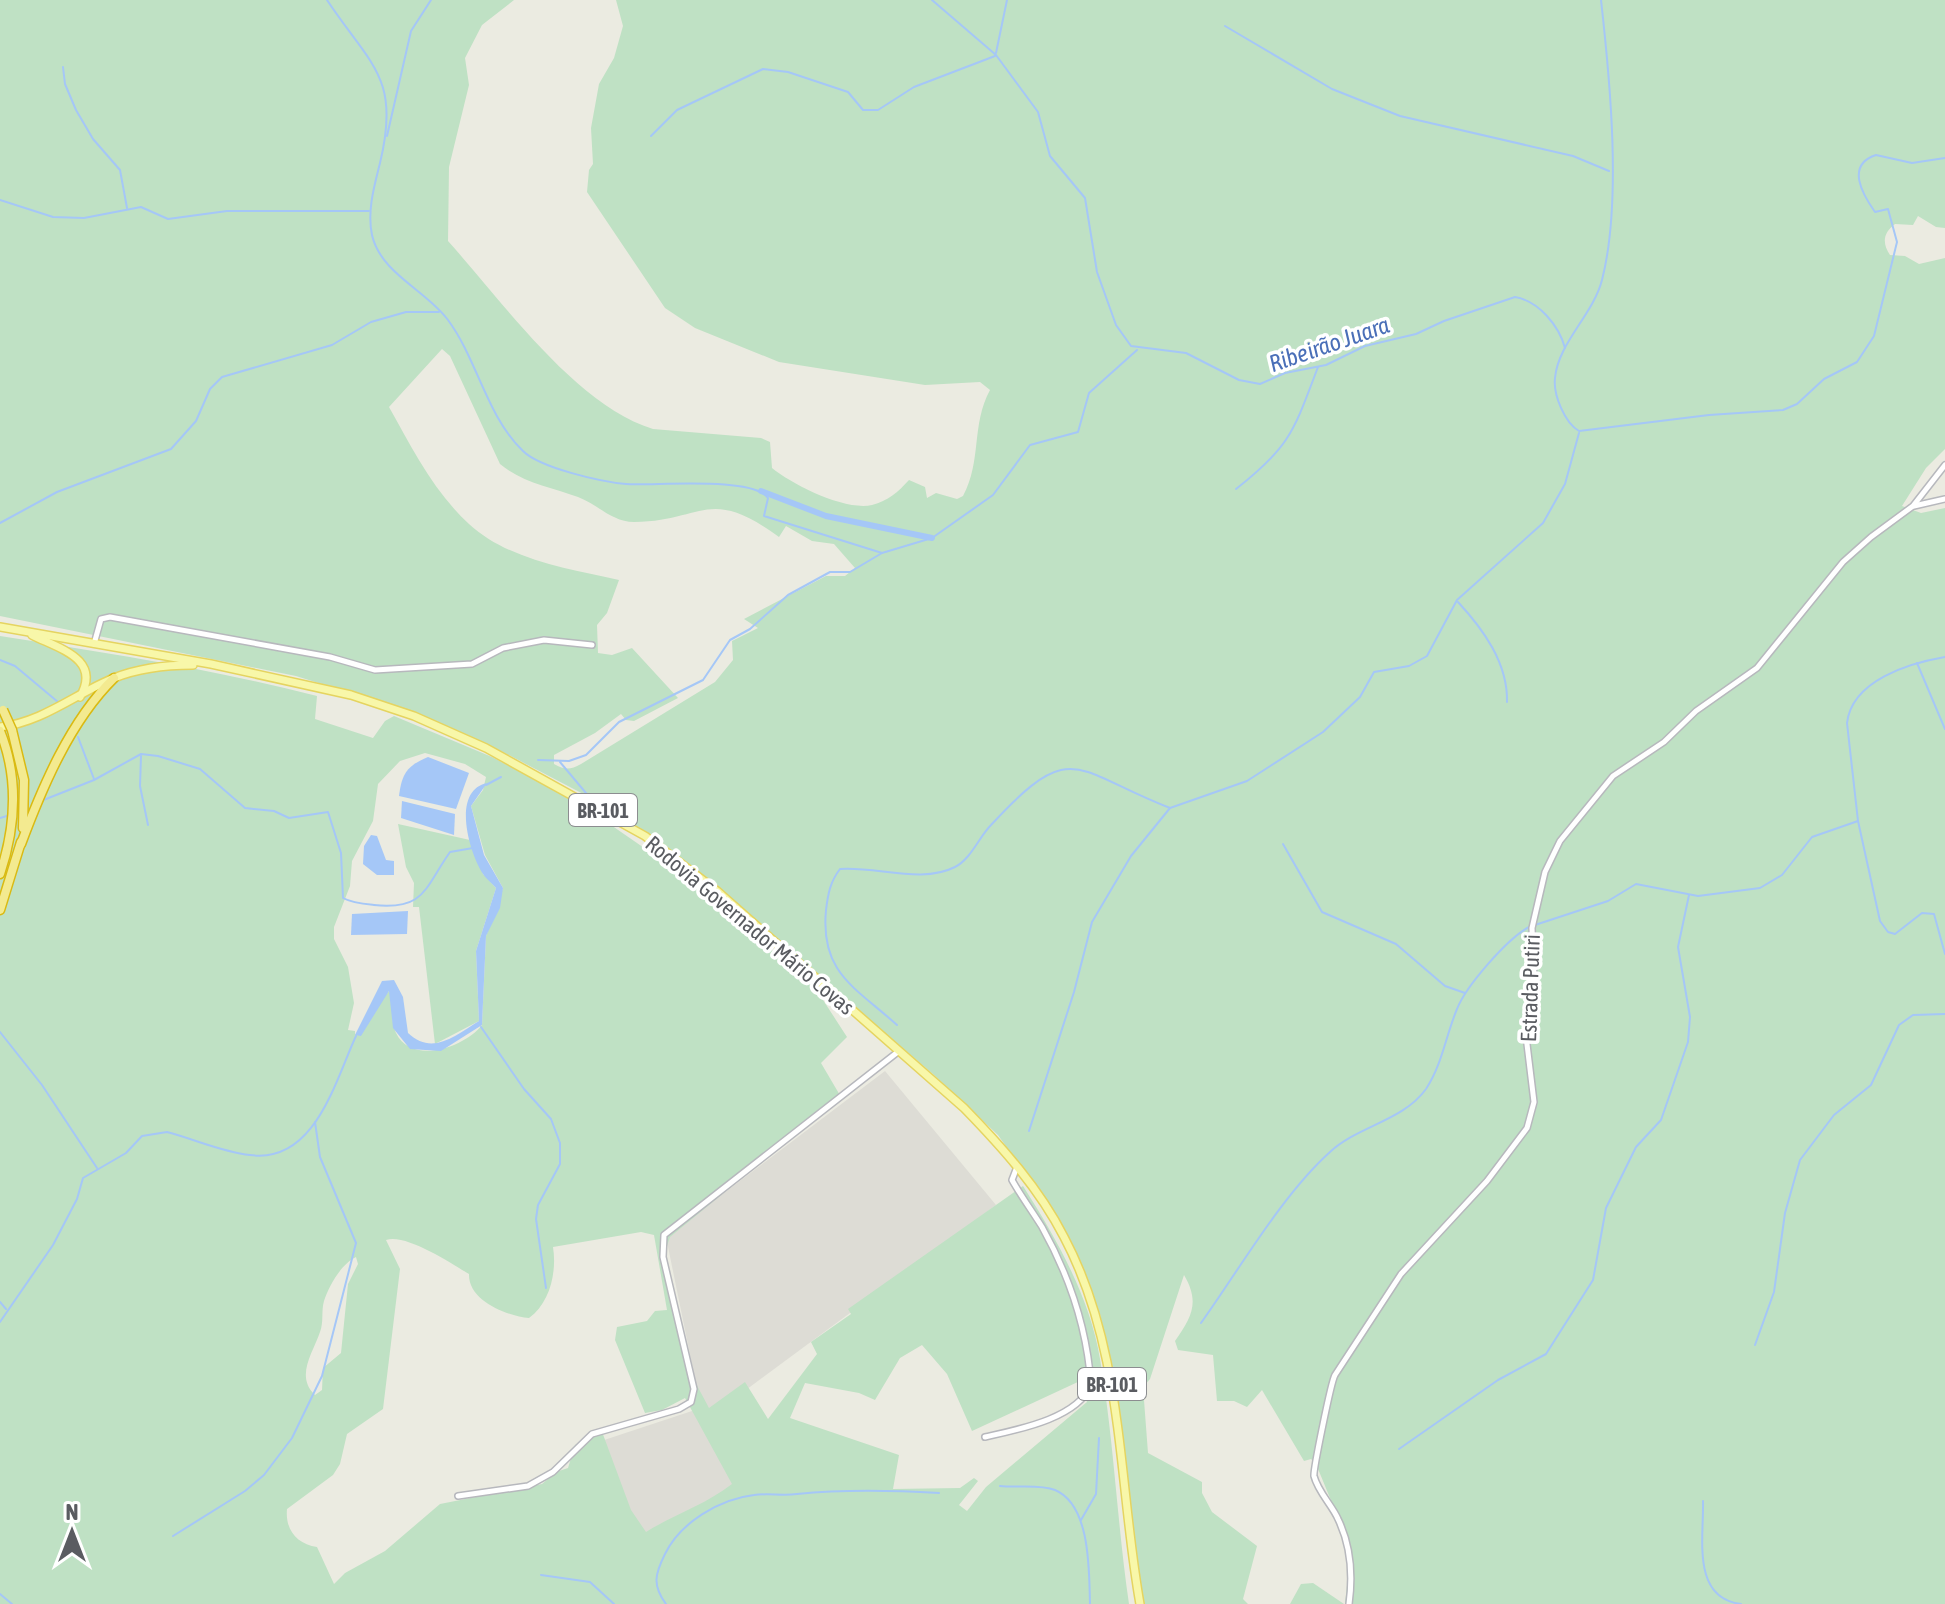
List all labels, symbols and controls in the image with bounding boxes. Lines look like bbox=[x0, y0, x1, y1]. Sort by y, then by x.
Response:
water label: Ribeirão Juara bbox=[1265, 311, 1393, 377]
road number: BR-101 bbox=[569, 794, 637, 826]
street label: Rodovia Governador Mário Covas bbox=[640, 830, 860, 1020]
street label: Estrada Putiri bbox=[1515, 934, 1545, 1042]
road number: BR-101 bbox=[1078, 1368, 1146, 1400]
north arrow bbox=[32, 1492, 112, 1572]
text: N bbox=[66, 1499, 78, 1525]

